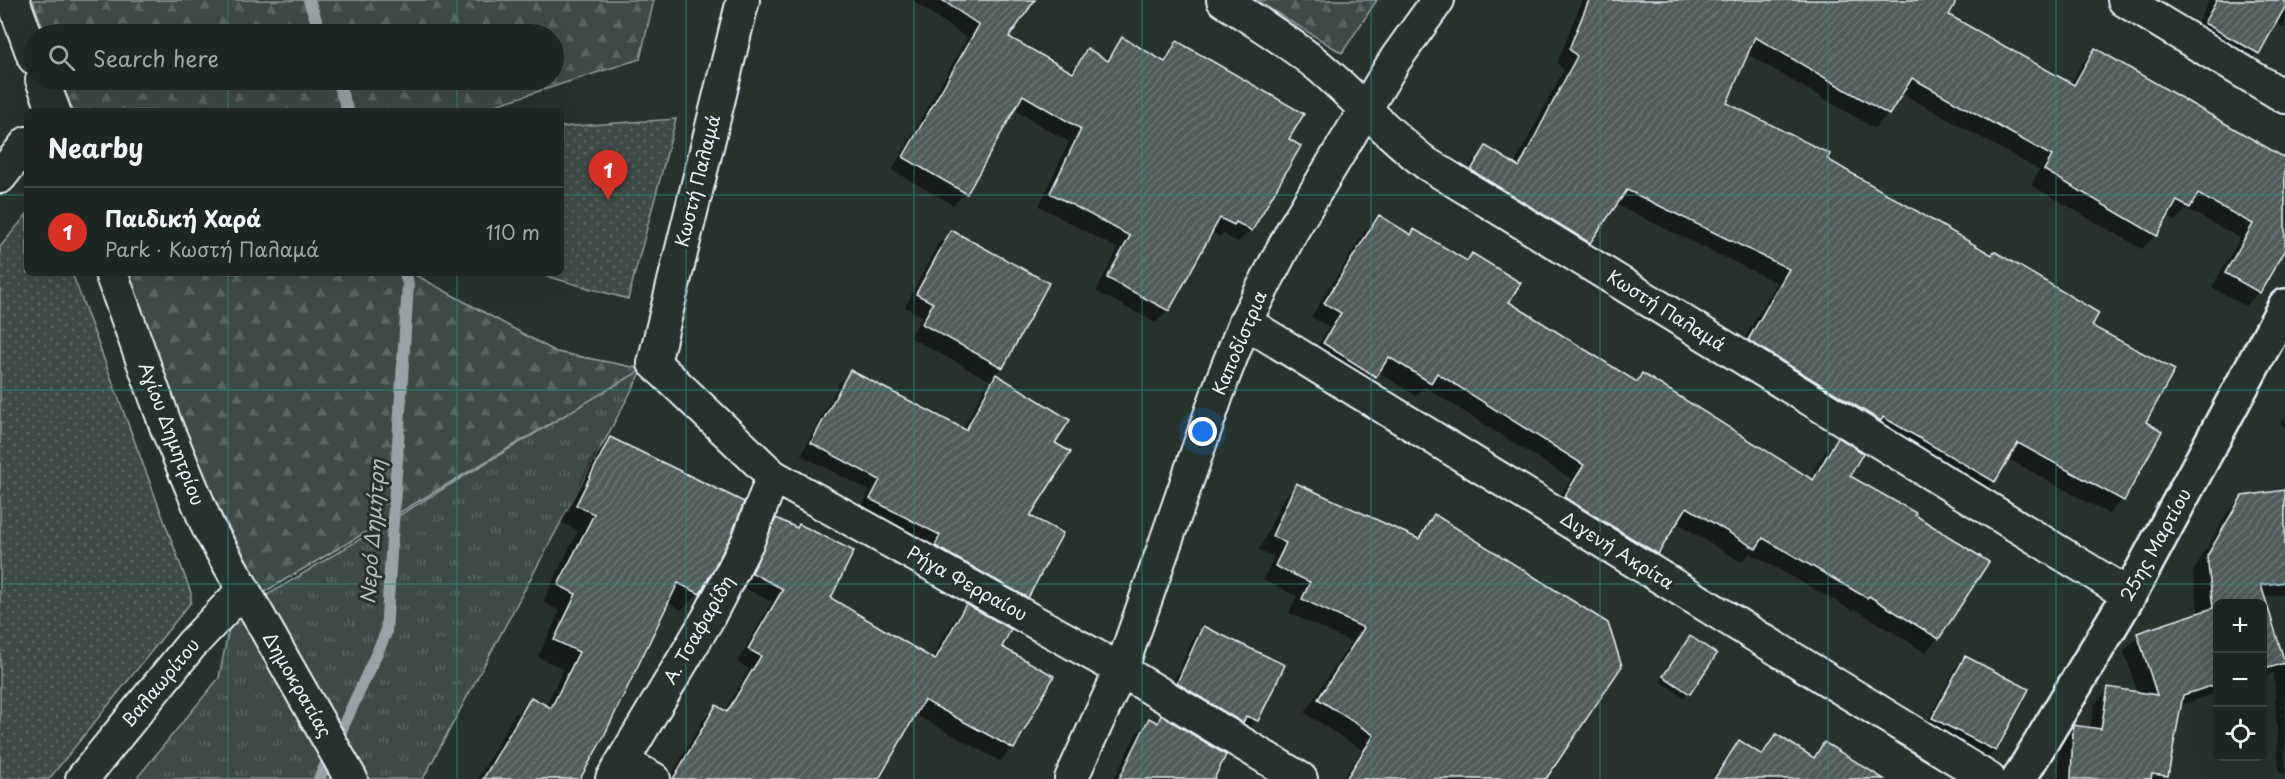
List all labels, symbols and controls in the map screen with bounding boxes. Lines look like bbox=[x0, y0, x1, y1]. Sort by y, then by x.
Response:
search box bbox=[24, 24, 564, 90]
icon: search bbox=[45, 41, 78, 74]
text: Search here bbox=[93, 41, 219, 74]
street label: Κωστή Παλαμά bbox=[667, 111, 726, 250]
text: Nearby bbox=[48, 128, 143, 167]
pin: 1 bbox=[588, 150, 628, 200]
text: Παιδική Χαρά bbox=[105, 201, 261, 234]
text: 1 bbox=[63, 217, 72, 247]
text: 110 m bbox=[486, 217, 540, 247]
text: Park · Κωστή Παλαμά bbox=[105, 234, 319, 264]
street label: Κωστή Παλαμά bbox=[1602, 262, 1732, 357]
street label: Καποδίστρια bbox=[1204, 286, 1273, 399]
street label: Αγίου Δημητρίου bbox=[133, 358, 212, 509]
your location bbox=[1188, 417, 1217, 446]
water label: Νερό Δημήτρη bbox=[352, 458, 392, 605]
street label: 25ης Μαρτίου bbox=[2112, 483, 2197, 606]
street label: Διγενή Ακρίτα bbox=[1556, 504, 1680, 595]
street label: Ρήγα Φερραίου bbox=[903, 538, 1033, 627]
street label: Α. Τσαφαρίδη bbox=[656, 570, 740, 689]
map controls bbox=[2213, 599, 2267, 761]
button: + bbox=[2213, 599, 2267, 653]
street label: Δημοκρατίας bbox=[257, 626, 339, 742]
street label: Βαλαωρίτου bbox=[114, 632, 205, 732]
button: − bbox=[2213, 653, 2267, 707]
button: locate bbox=[2213, 707, 2267, 761]

